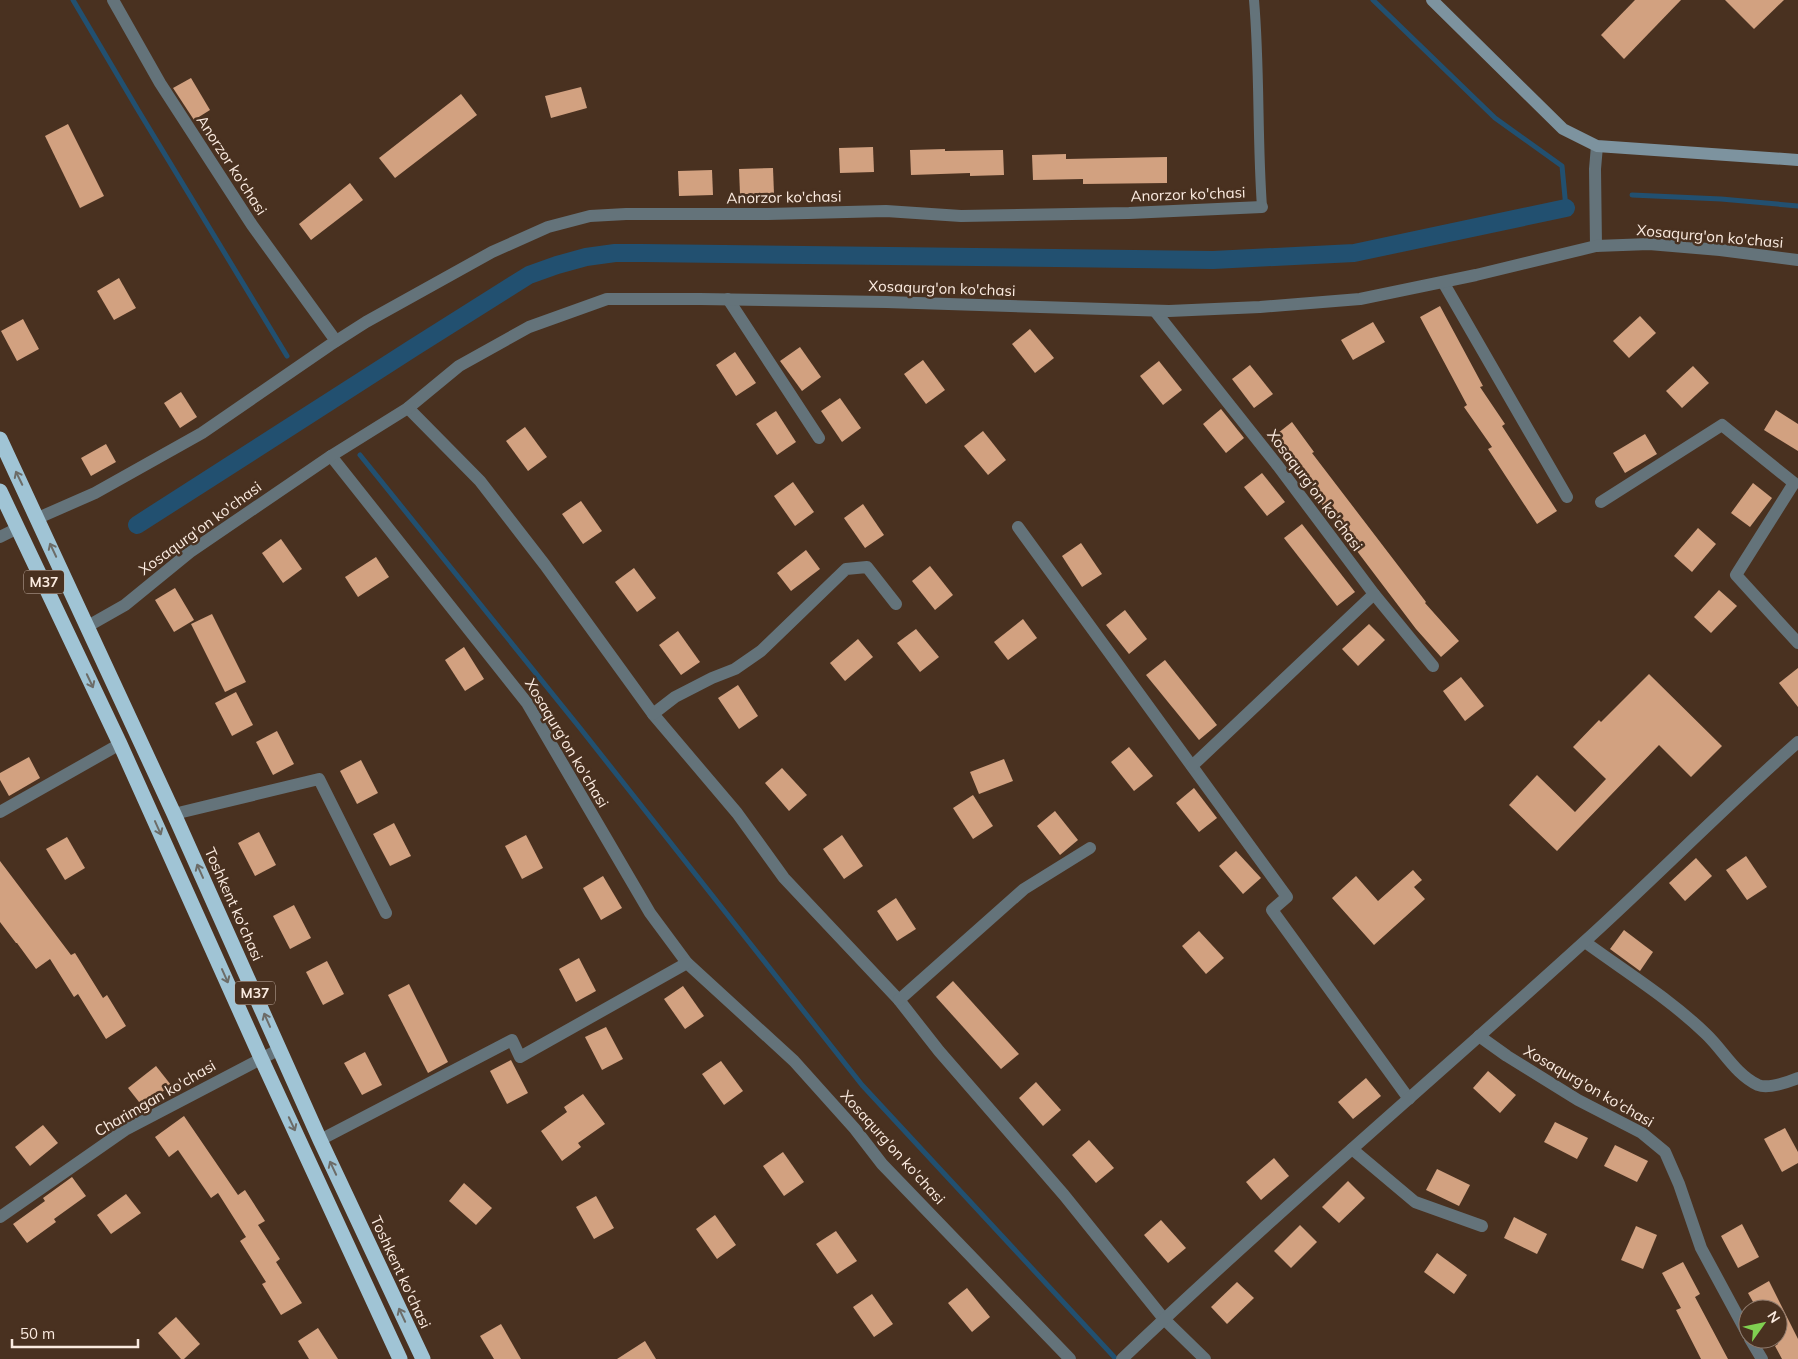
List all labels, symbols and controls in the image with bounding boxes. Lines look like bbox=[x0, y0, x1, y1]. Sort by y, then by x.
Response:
street label: Anorzor ko'chasi bbox=[193, 112, 271, 218]
street label: Anorzor ko'chasi bbox=[1130, 182, 1246, 206]
street label: Anorzor ko'chasi bbox=[726, 186, 842, 208]
street label: Xosaqurg'on ko'chasi bbox=[1636, 220, 1784, 252]
street label: Xosaqurg'on ko'chasi bbox=[868, 276, 1016, 300]
street label: Xosaqurg'on ko'chasi bbox=[1263, 426, 1367, 554]
one-way arrow bbox=[14, 471, 23, 486]
street label: Xosaqurg'on ko'chasi bbox=[135, 477, 265, 579]
one-way arrow bbox=[47, 543, 57, 558]
road number: M37 bbox=[24, 570, 64, 594]
one-way arrow bbox=[86, 673, 96, 688]
street label: Xosaqurg'on ko'chasi bbox=[521, 675, 613, 811]
one-way arrow bbox=[154, 820, 163, 835]
street label: Toshkent ko'chasi bbox=[201, 844, 267, 964]
one-way arrow bbox=[195, 864, 204, 879]
one-way arrow bbox=[220, 969, 230, 984]
road number: M37 bbox=[235, 981, 275, 1004]
one-way arrow bbox=[261, 1012, 271, 1027]
street label: Xosaqurg'on ko'chasi bbox=[1521, 1041, 1657, 1131]
street label: Charimgan ko'chasi bbox=[91, 1056, 219, 1140]
street label: Xosaqurg'on ko'chasi bbox=[837, 1086, 949, 1208]
one-way arrow bbox=[288, 1116, 297, 1131]
one-way arrow bbox=[328, 1161, 337, 1176]
street label: Toshkent ko'chasi bbox=[367, 1213, 435, 1331]
north arrow bbox=[1738, 1299, 1788, 1349]
one-way arrow bbox=[397, 1308, 407, 1323]
text: N bbox=[1763, 1308, 1784, 1326]
scale bar bbox=[12, 1316, 139, 1348]
text: 50 m bbox=[20, 1324, 55, 1343]

